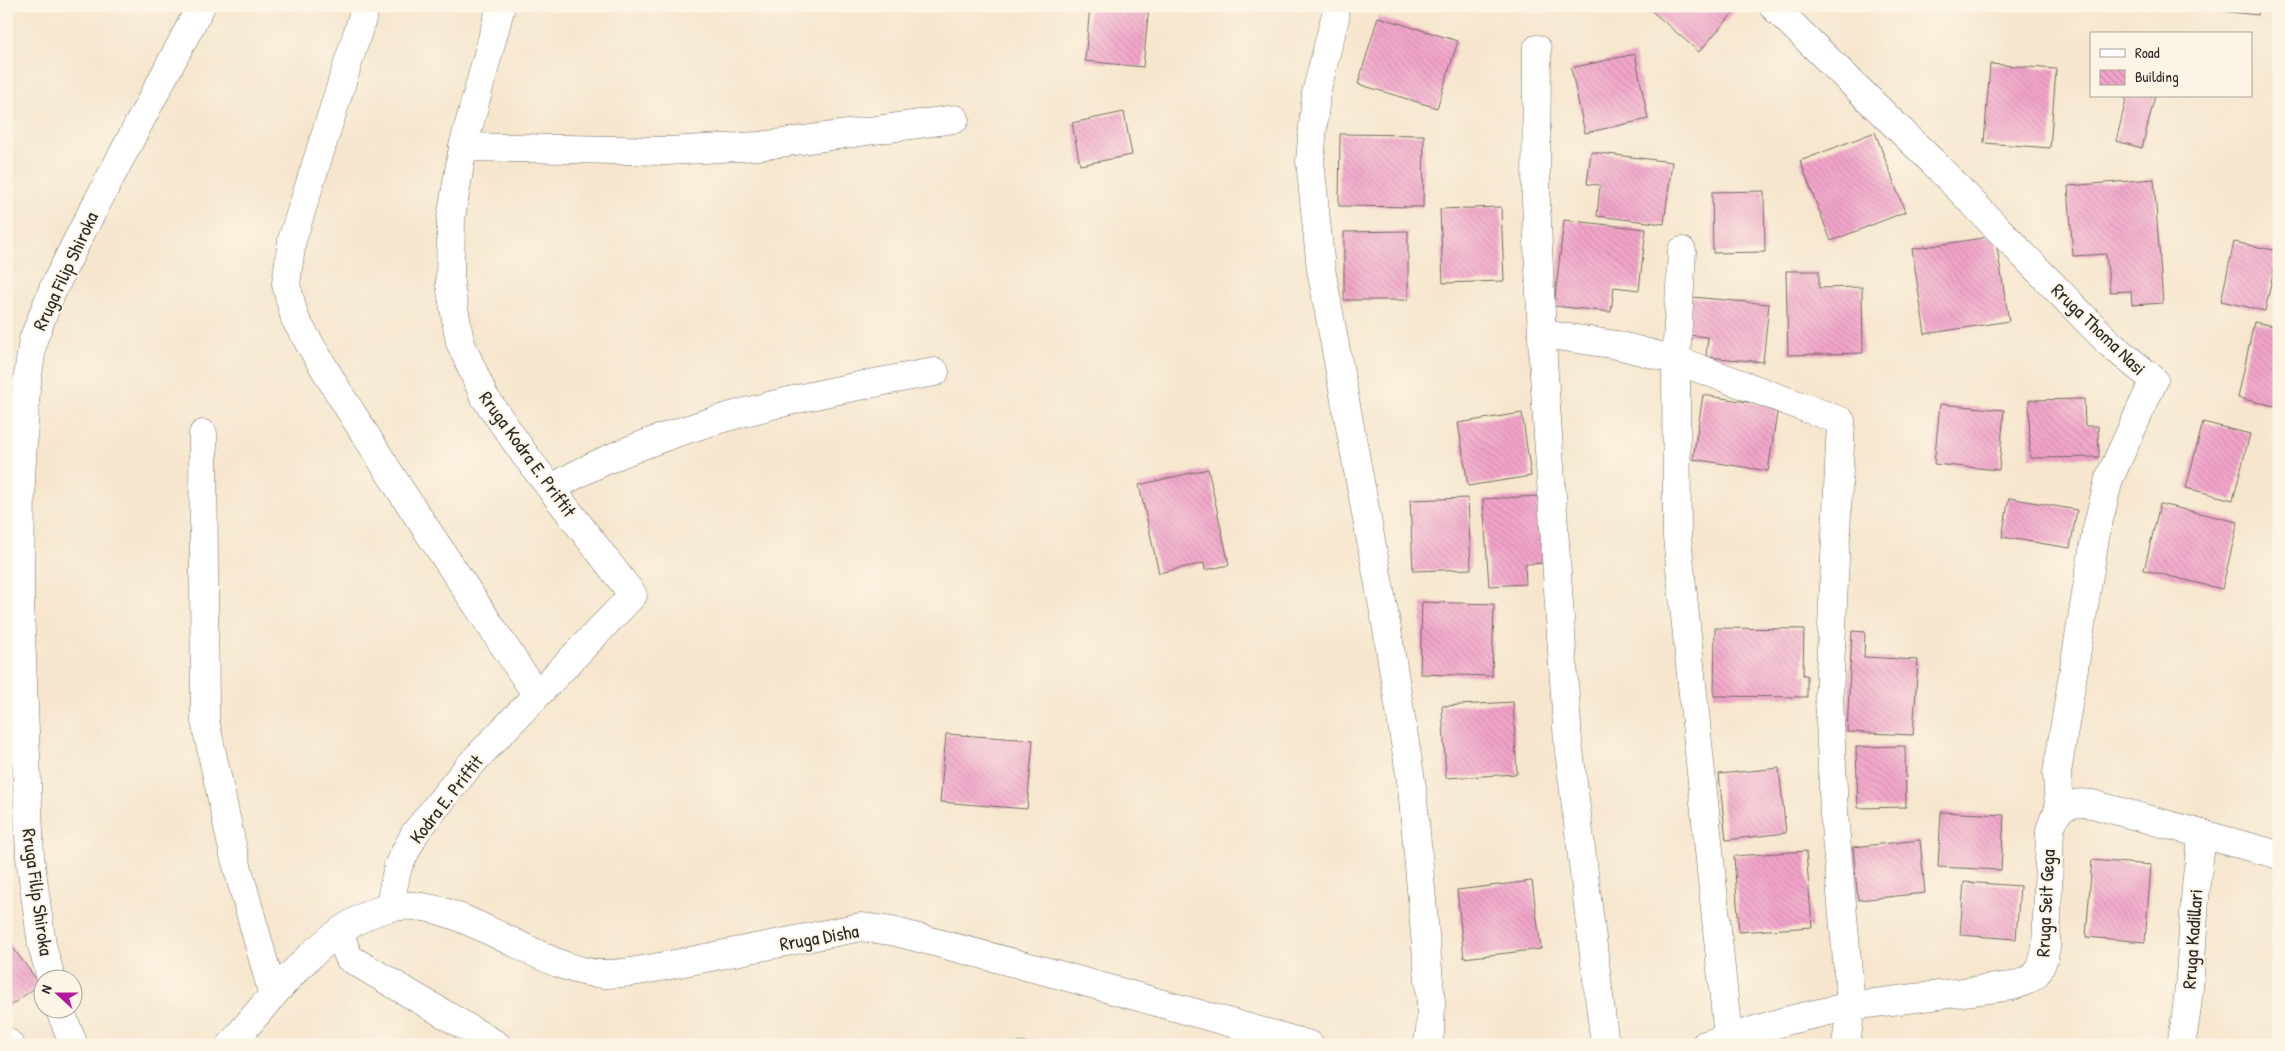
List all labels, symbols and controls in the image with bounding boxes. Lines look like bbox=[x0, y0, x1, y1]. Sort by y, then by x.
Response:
legend bbox=[2090, 32, 2252, 98]
text: Road bbox=[2135, 42, 2160, 63]
text: Building bbox=[2135, 66, 2179, 87]
street label: Rruga Filip Shiroka bbox=[26, 207, 104, 335]
street label: Rruga Thoma Nasi bbox=[2046, 277, 2152, 381]
street label: Rruga Kodra E. Priftit bbox=[473, 386, 583, 523]
street label: Kodra E. Priftit bbox=[403, 749, 489, 849]
street label: Rruga Filip Shiroka bbox=[16, 827, 60, 958]
street label: Rruga Seit Gega bbox=[2029, 848, 2061, 958]
street label: Rruga Kadillari bbox=[2176, 888, 2208, 990]
street label: Rruga Disha bbox=[777, 917, 861, 957]
north arrow bbox=[32, 968, 82, 1018]
text: N bbox=[35, 982, 56, 996]

